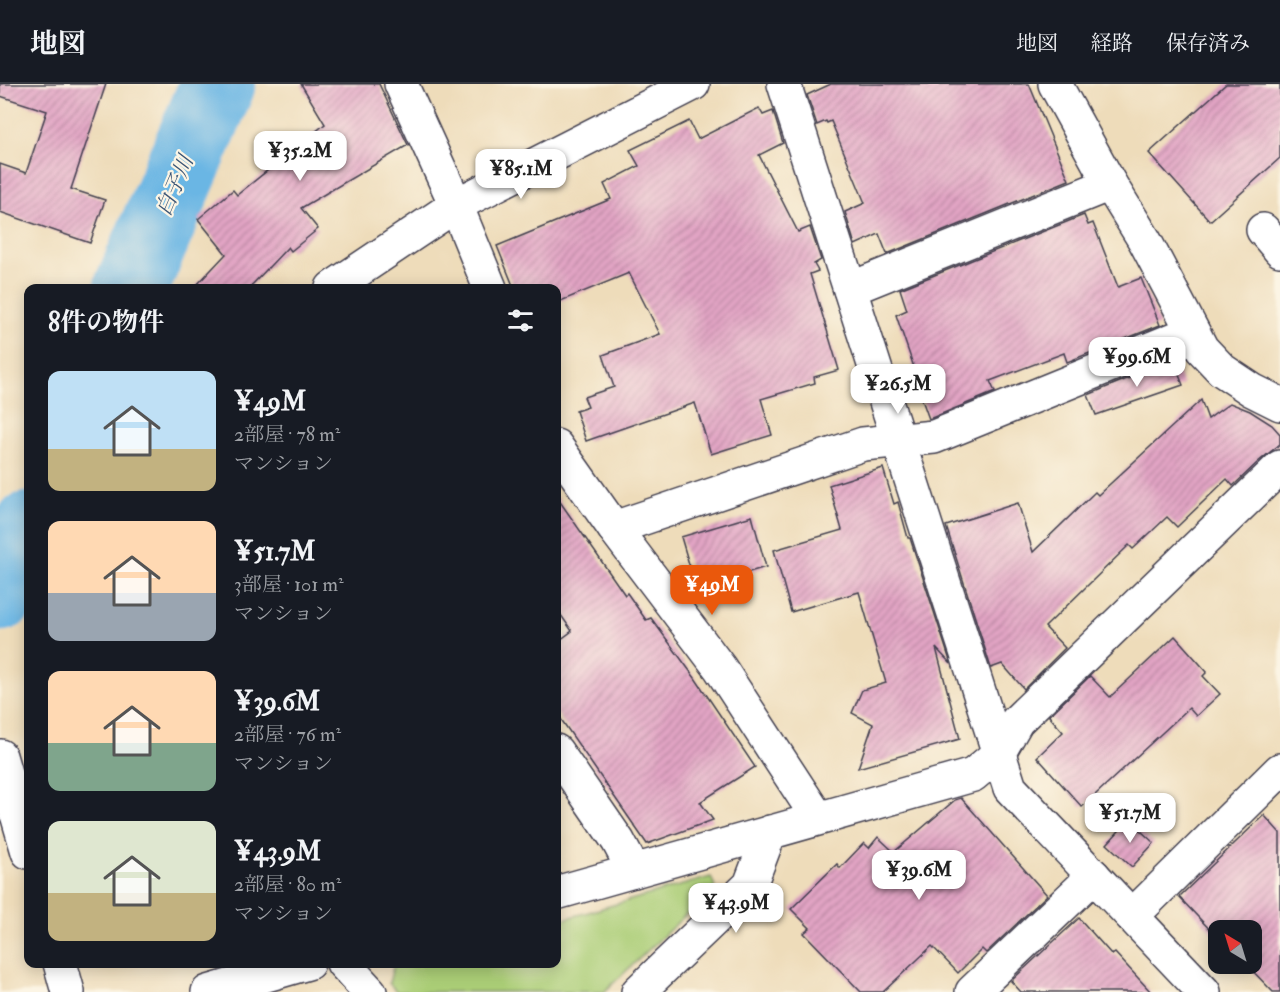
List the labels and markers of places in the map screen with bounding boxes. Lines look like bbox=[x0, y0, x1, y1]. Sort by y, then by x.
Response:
pin: ¥35.2M bbox=[251, 131, 349, 182]
pin: ¥85.1M bbox=[472, 149, 570, 200]
pin: ¥99.6M bbox=[1088, 337, 1186, 388]
pin: ¥26.5M bbox=[849, 364, 947, 415]
pin: ¥49M bbox=[676, 565, 748, 616]
pin: ¥51.7M bbox=[1081, 793, 1179, 844]
pin: ¥39.6M bbox=[870, 850, 968, 901]
pin: ¥43.9M bbox=[687, 883, 785, 934]

